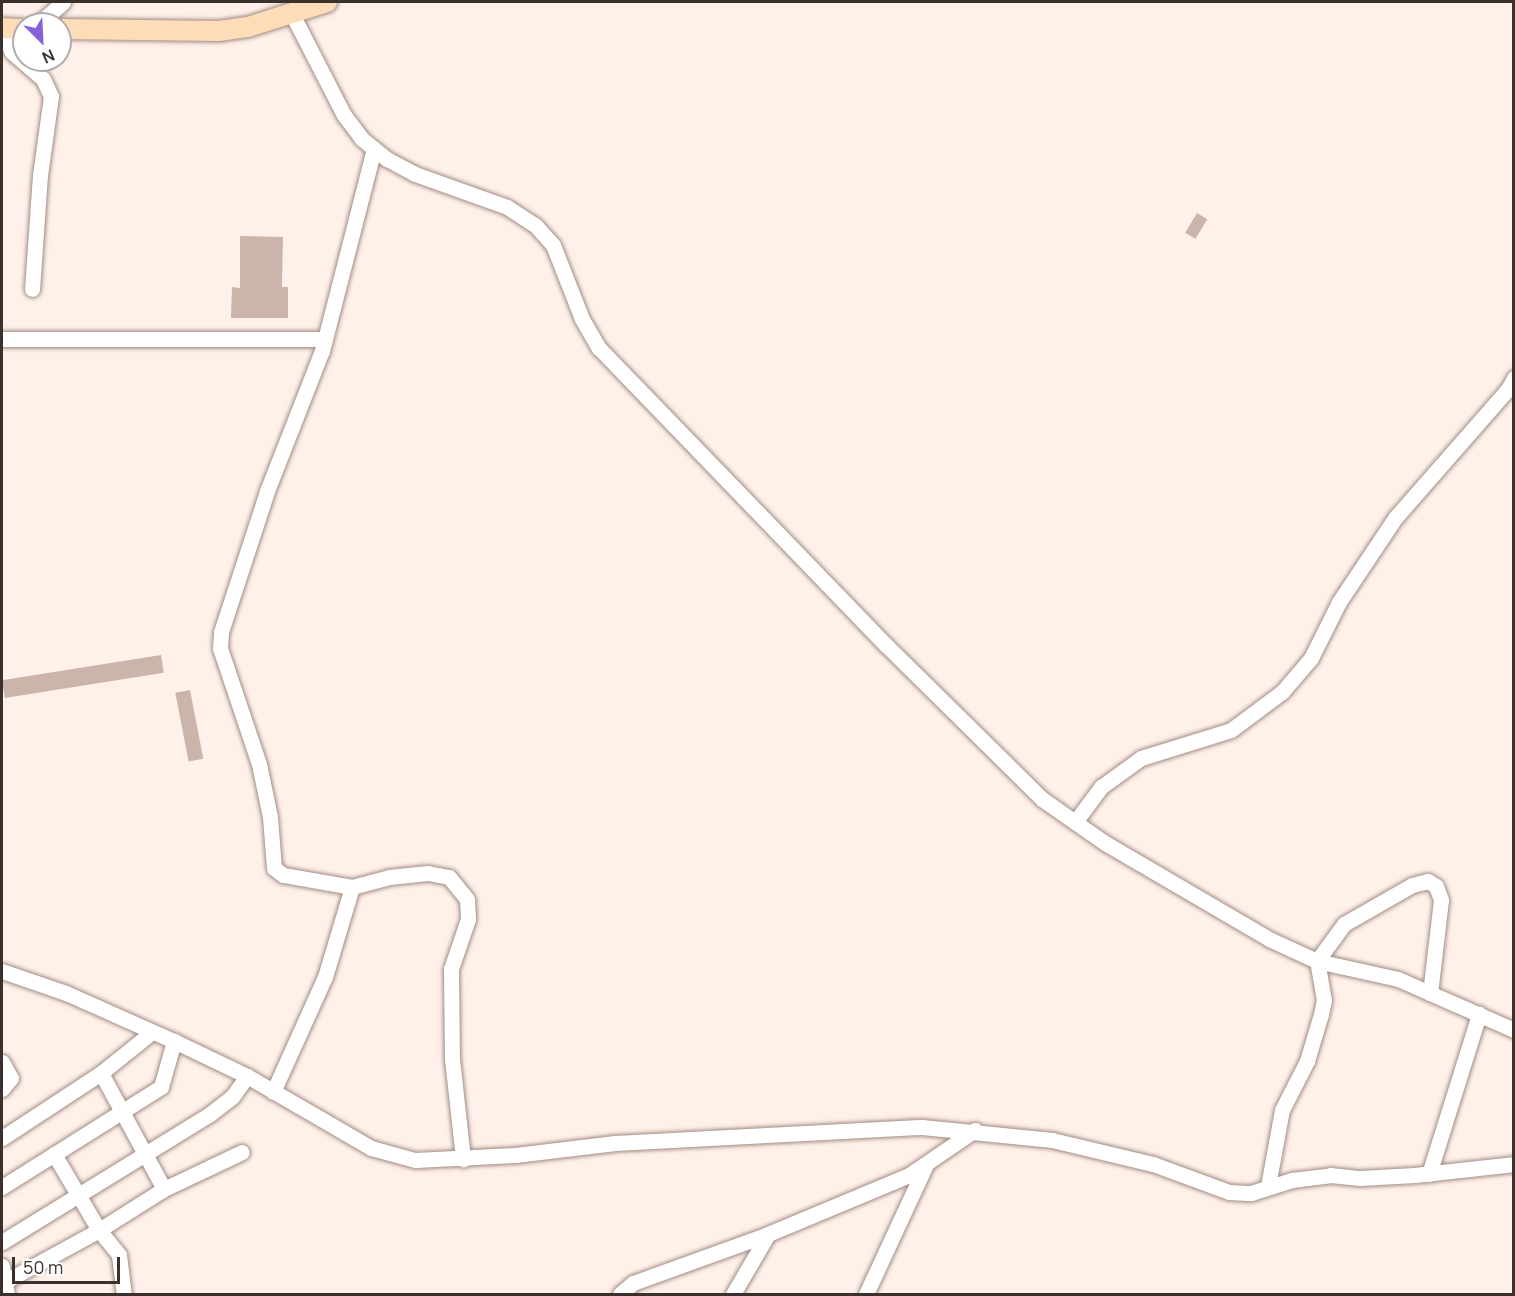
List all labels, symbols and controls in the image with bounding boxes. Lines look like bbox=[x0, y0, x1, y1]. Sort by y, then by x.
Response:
north arrow bbox=[12, 12, 72, 72]
text: N bbox=[39, 44, 58, 69]
scale bar bbox=[15, 1245, 123, 1283]
text: 50 m bbox=[23, 1255, 63, 1279]

